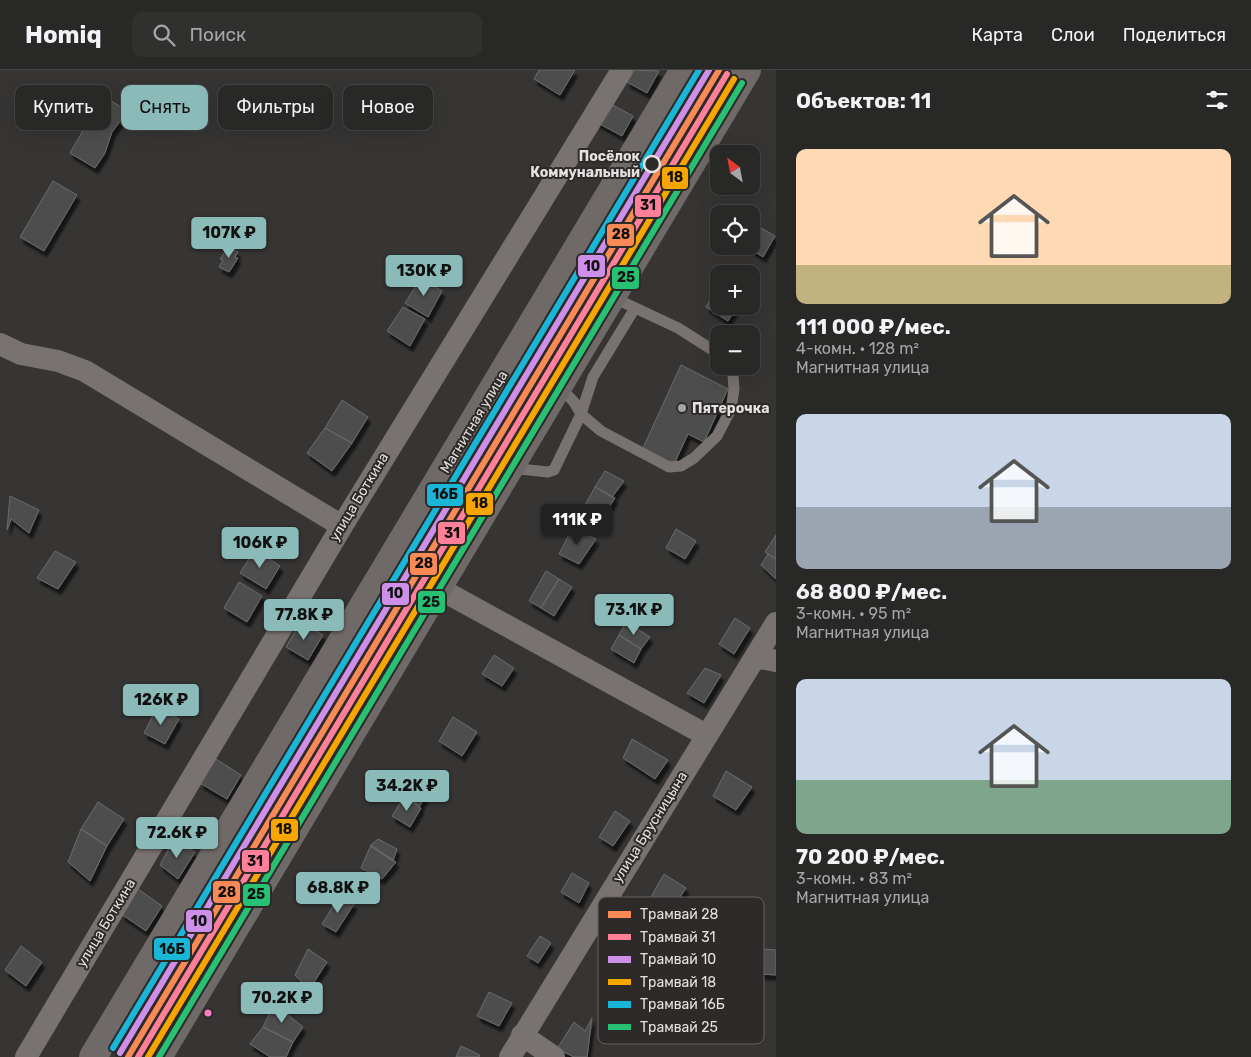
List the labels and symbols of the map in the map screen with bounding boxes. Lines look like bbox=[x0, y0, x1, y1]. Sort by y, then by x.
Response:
north arrow bbox=[710, 145, 760, 195]
place label: Посёлок Коммунальный bbox=[530, 148, 641, 181]
marker: Посёлок Коммунальный bbox=[643, 155, 661, 173]
line badge: 18 bbox=[661, 166, 689, 190]
text: 18 bbox=[667, 169, 683, 186]
line badge: 31 bbox=[634, 194, 662, 218]
text: 31 bbox=[640, 197, 656, 214]
pin: 107K ₽ bbox=[188, 216, 270, 259]
line badge: 28 bbox=[606, 223, 635, 247]
text: 28 bbox=[612, 226, 630, 243]
pin: 130K ₽ bbox=[383, 254, 465, 297]
line badge: 10 bbox=[577, 254, 606, 278]
text: 10 bbox=[584, 258, 600, 275]
line badge: 25 bbox=[611, 266, 640, 290]
text: 25 bbox=[617, 269, 635, 286]
street label: Магнитная улица bbox=[437, 368, 511, 476]
place label: Пятерочка bbox=[692, 400, 769, 417]
marker: Пятерочка bbox=[676, 402, 688, 414]
street label: улица Боткина bbox=[326, 450, 392, 544]
line badge: 16Б bbox=[426, 483, 464, 507]
text: 16Б bbox=[432, 486, 458, 503]
line badge: 18 bbox=[465, 492, 494, 516]
text: 18 bbox=[472, 495, 488, 512]
pin: 111K ₽ bbox=[536, 504, 618, 546]
line badge: 31 bbox=[437, 521, 466, 545]
text: 31 bbox=[444, 525, 460, 542]
pin: 106K ₽ bbox=[219, 526, 301, 569]
line badge: 28 bbox=[409, 552, 438, 576]
text: 28 bbox=[415, 555, 433, 572]
line badge: 10 bbox=[381, 582, 410, 606]
text: 10 bbox=[387, 585, 403, 602]
line badge: 25 bbox=[417, 590, 446, 614]
text: 25 bbox=[422, 594, 440, 611]
pin: 73.1K ₽ bbox=[588, 594, 680, 636]
pin: 77.8K ₽ bbox=[258, 598, 350, 641]
pin: 126K ₽ bbox=[120, 684, 202, 726]
street label: улица Брусницына bbox=[609, 768, 691, 886]
pin: 34.2K ₽ bbox=[361, 770, 453, 812]
pin: 72.6K ₽ bbox=[131, 816, 223, 859]
line badge: 18 bbox=[270, 818, 299, 842]
text: 18 bbox=[276, 821, 292, 838]
line badge: 31 bbox=[241, 849, 270, 873]
text: 31 bbox=[247, 853, 263, 870]
pin: 68.8K ₽ bbox=[292, 872, 384, 914]
street label: улица Боткина bbox=[73, 876, 139, 970]
line badge: 28 bbox=[212, 880, 241, 904]
line badge: 25 bbox=[242, 883, 271, 907]
text: 28 bbox=[218, 884, 236, 901]
text: 25 bbox=[247, 886, 265, 903]
legend bbox=[598, 897, 764, 1044]
text: Трамвай 28 bbox=[640, 906, 718, 923]
line badge: 10 bbox=[185, 909, 213, 933]
text: 10 bbox=[191, 913, 207, 930]
text: Трамвай 31 bbox=[640, 929, 715, 946]
line badge: 16Б bbox=[153, 937, 191, 961]
text: 16Б bbox=[159, 941, 185, 958]
text: Трамвай 10 bbox=[640, 951, 716, 968]
text: Трамвай 18 bbox=[640, 974, 716, 991]
pin: 70.2K ₽ bbox=[236, 982, 328, 1024]
text: Трамвай 16Б bbox=[640, 996, 725, 1013]
unlabelled marker bbox=[203, 1008, 213, 1018]
text: Трамвай 25 bbox=[640, 1019, 718, 1036]

